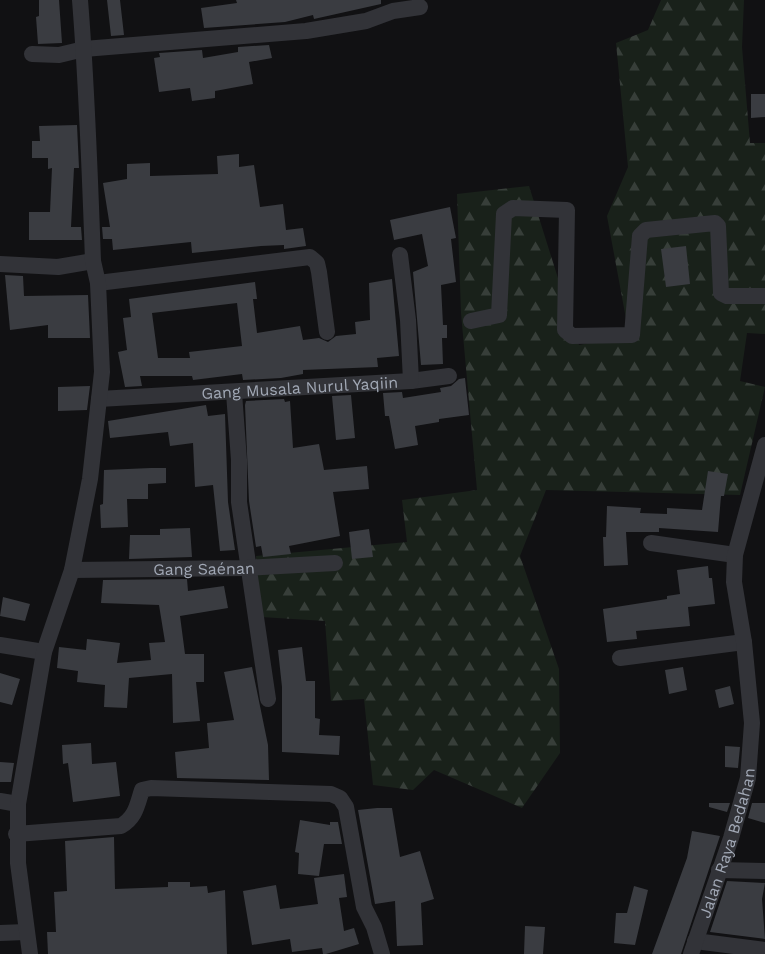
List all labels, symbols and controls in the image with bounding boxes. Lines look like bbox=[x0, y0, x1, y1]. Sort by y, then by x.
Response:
street label: Gang Musala Nurul Yaqiin bbox=[201, 372, 399, 403]
street label: Gang Saénan bbox=[153, 558, 255, 579]
street label: Jalan Raya Bedahan bbox=[695, 767, 758, 920]

